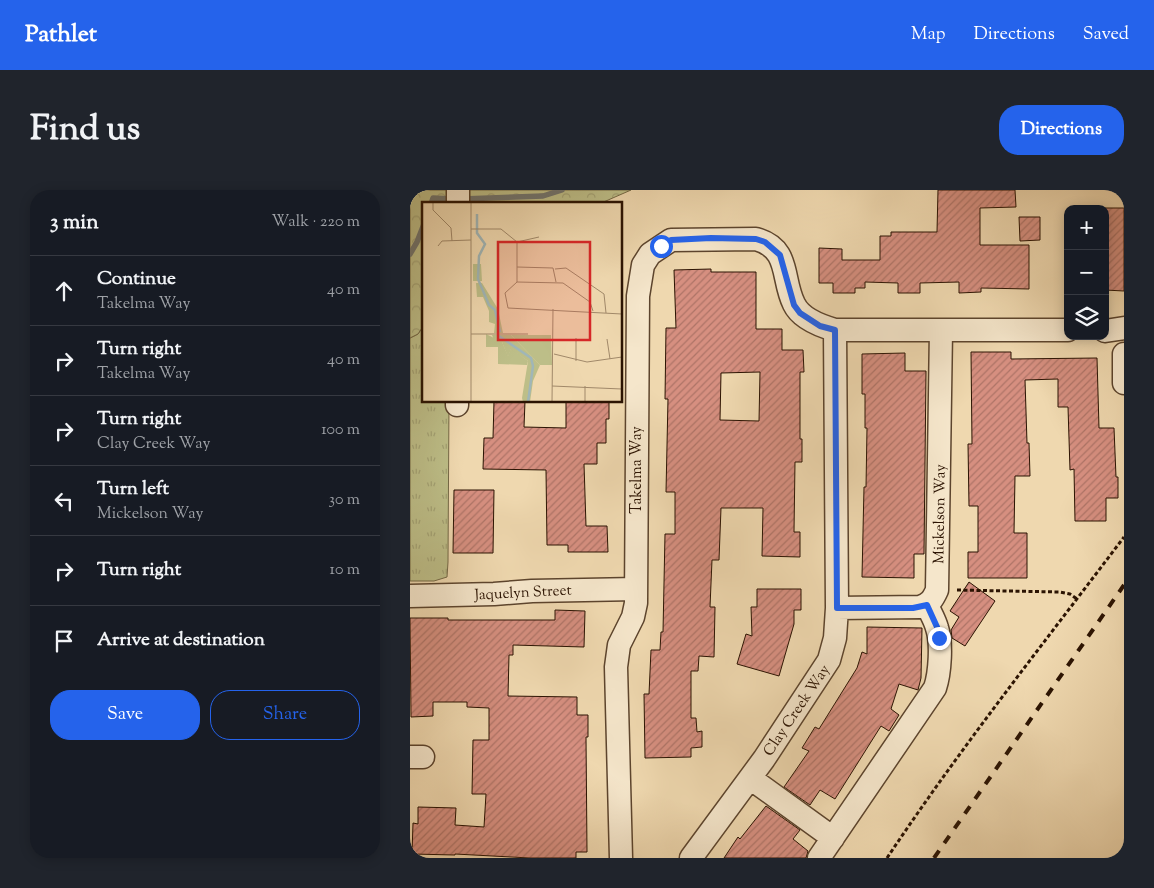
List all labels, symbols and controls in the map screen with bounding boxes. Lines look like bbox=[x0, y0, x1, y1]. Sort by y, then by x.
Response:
text: Pathlet bbox=[25, 18, 97, 52]
text: Map bbox=[911, 22, 946, 48]
text: Directions bbox=[974, 22, 1055, 48]
text: Saved bbox=[1083, 22, 1129, 48]
text: Find us bbox=[30, 105, 140, 156]
button: Directions bbox=[999, 105, 1124, 155]
inset map bbox=[422, 202, 622, 402]
map controls bbox=[1064, 205, 1109, 340]
button: + bbox=[1064, 205, 1109, 250]
text: 3 min bbox=[50, 208, 99, 238]
text: Walk · 220 m bbox=[272, 211, 360, 234]
route start bbox=[650, 235, 673, 258]
button: − bbox=[1064, 250, 1109, 295]
text: Continue bbox=[97, 266, 176, 293]
icon: ahead bbox=[50, 277, 78, 305]
text: 40 m bbox=[327, 279, 360, 302]
text: Takelma Way bbox=[97, 293, 190, 316]
button: layers bbox=[1064, 295, 1109, 340]
text: Turn right bbox=[97, 336, 181, 363]
icon: right bbox=[50, 347, 78, 375]
text: 40 m bbox=[327, 349, 360, 372]
text: Takelma Way bbox=[97, 363, 190, 386]
text: Turn right bbox=[97, 406, 181, 433]
icon: right bbox=[50, 417, 78, 445]
text: 100 m bbox=[321, 419, 360, 442]
street label: Takelma Way bbox=[627, 426, 648, 514]
text: Clay Creek Way bbox=[97, 433, 211, 456]
street label: Mickelson Way bbox=[929, 463, 952, 564]
text: Turn left bbox=[97, 476, 169, 503]
icon: left bbox=[50, 487, 78, 515]
text: 30 m bbox=[329, 489, 360, 512]
text: Mickelson Way bbox=[97, 503, 203, 526]
icon: right bbox=[50, 557, 78, 585]
text: Turn right bbox=[97, 557, 181, 584]
text: 10 m bbox=[330, 559, 360, 582]
street label: Jaquelyn Street bbox=[473, 580, 572, 607]
icon: arrive bbox=[50, 627, 78, 655]
text: Arrive at destination bbox=[97, 627, 265, 654]
route end bbox=[928, 627, 951, 650]
street label: Clay Creek Way bbox=[759, 660, 836, 761]
button: Save bbox=[50, 690, 200, 740]
button: Share bbox=[210, 690, 360, 740]

